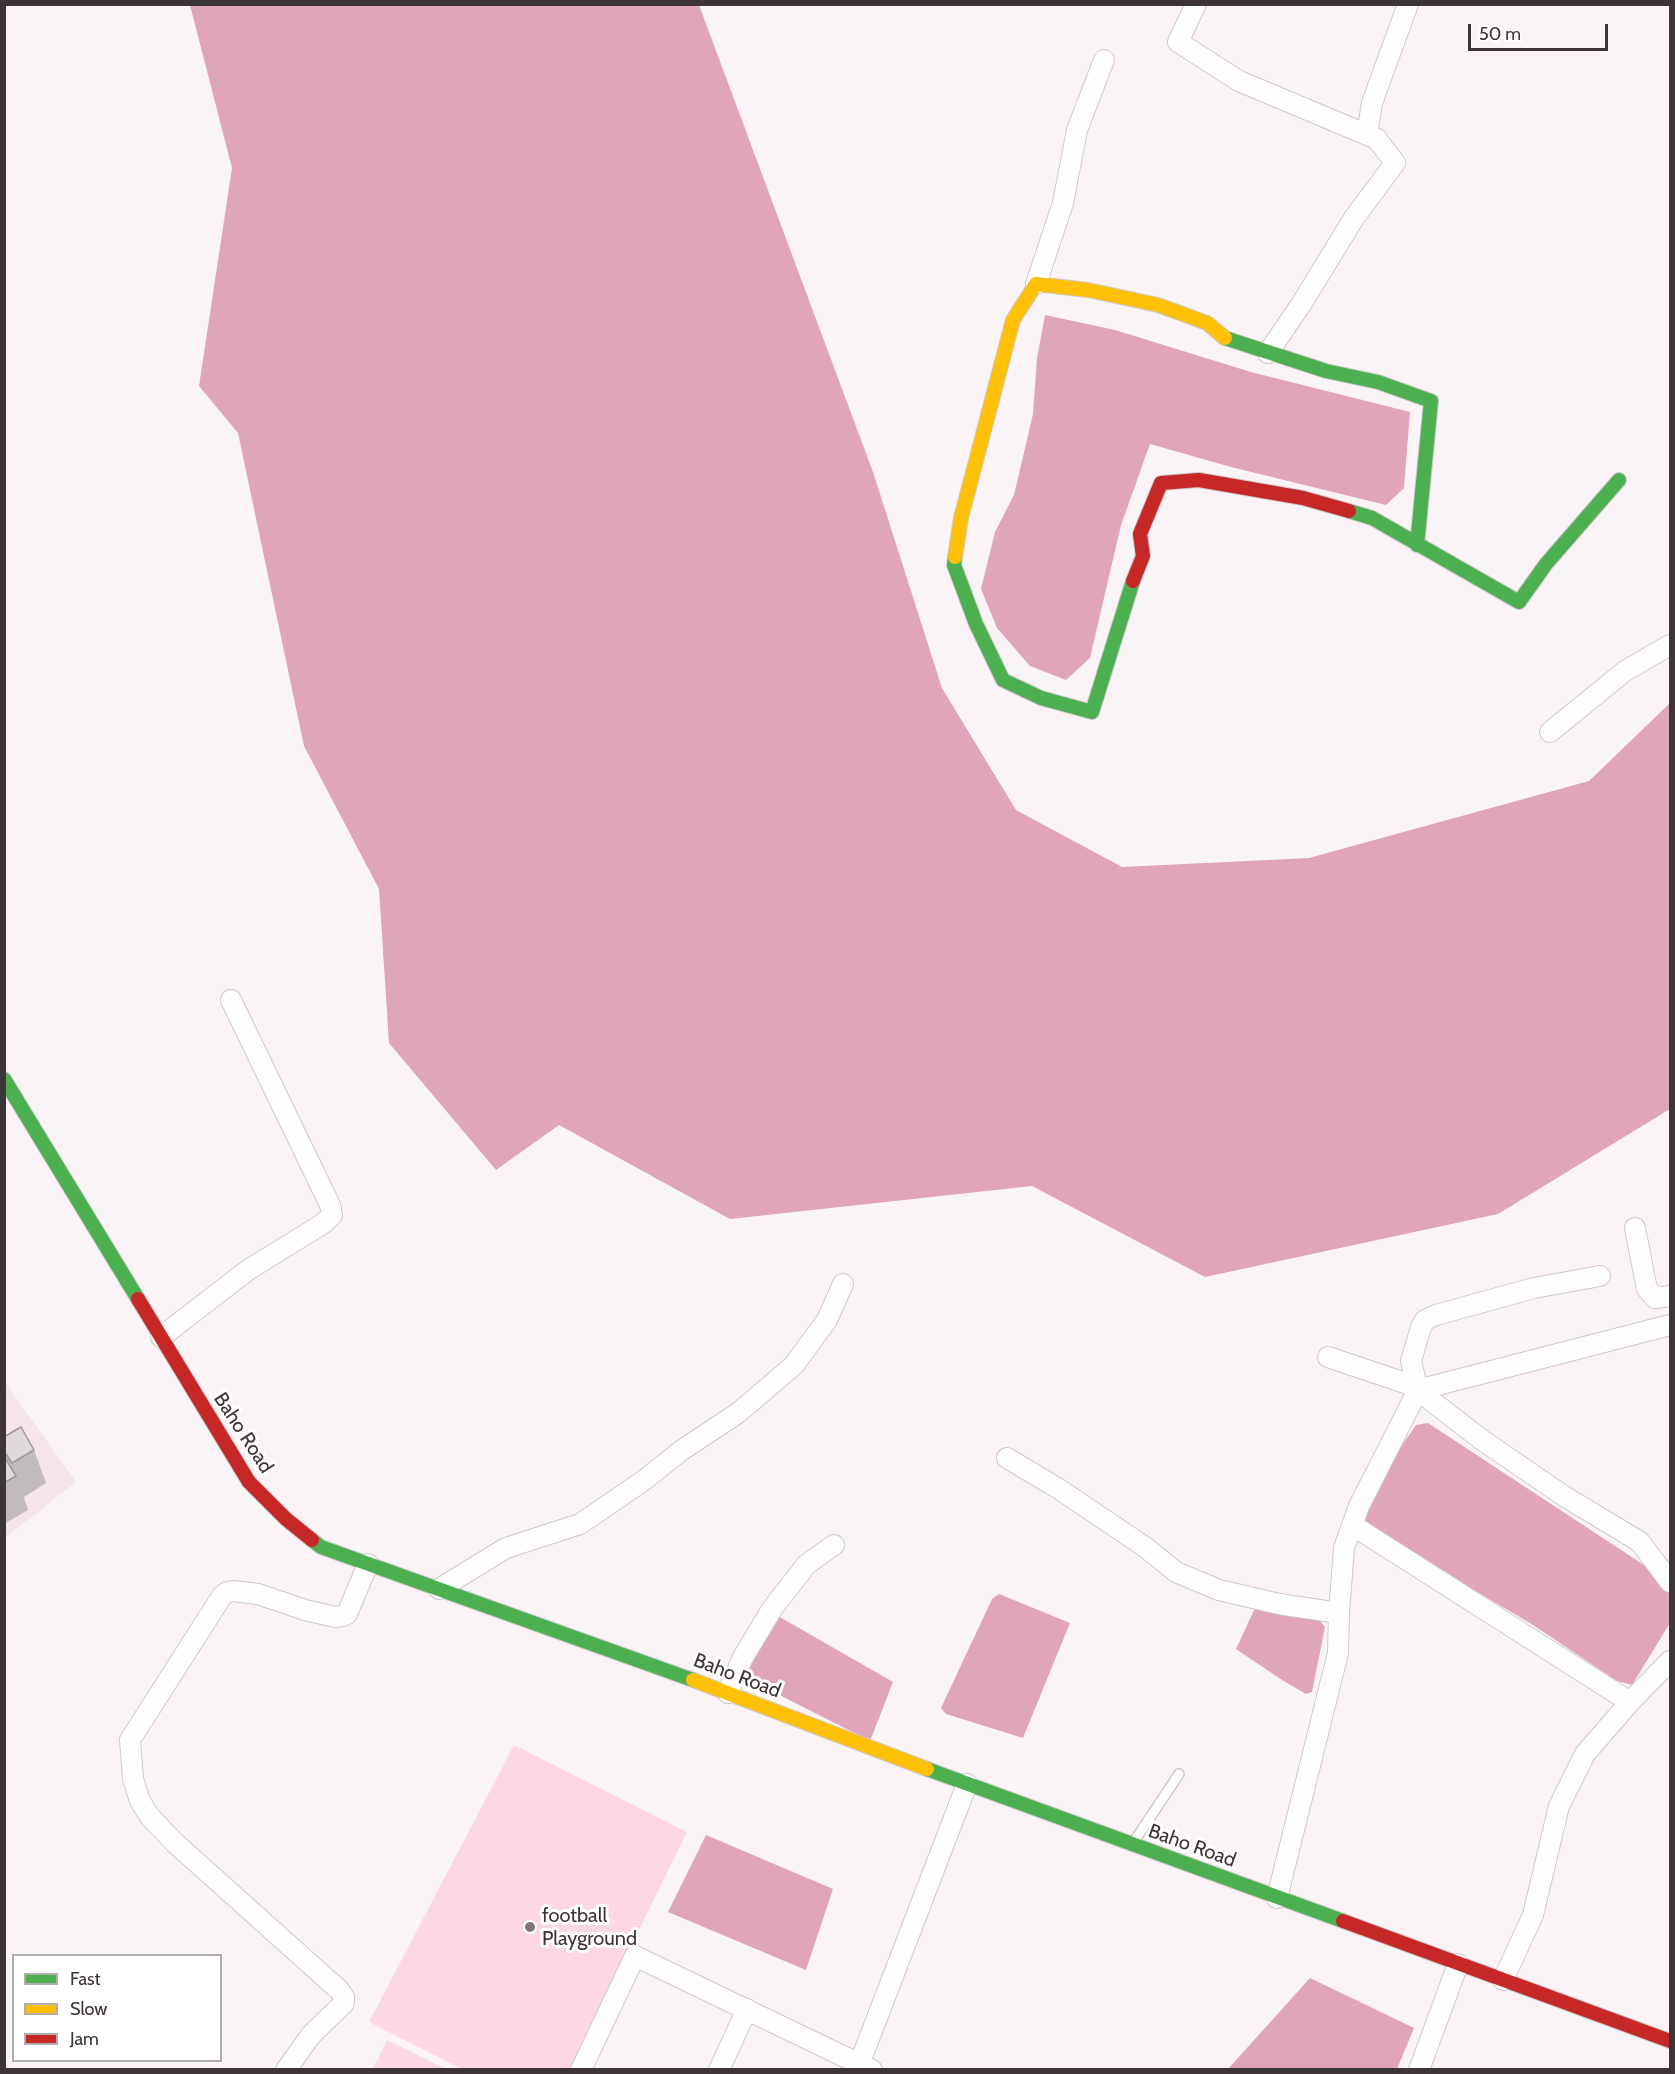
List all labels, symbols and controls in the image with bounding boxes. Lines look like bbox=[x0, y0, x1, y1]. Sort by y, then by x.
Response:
scale bar bbox=[1471, 12, 1610, 50]
text: 50 m bbox=[1479, 23, 1521, 45]
street label: Baho Road bbox=[208, 1388, 278, 1478]
street label: Baho Road bbox=[690, 1648, 784, 1704]
street label: Baho Road bbox=[1145, 1819, 1239, 1873]
place label: football Playground bbox=[542, 1904, 637, 1951]
marker: football Playground bbox=[523, 1920, 537, 1934]
legend bbox=[12, 1954, 222, 2062]
text: Fast bbox=[70, 1968, 101, 1990]
text: Slow bbox=[70, 1998, 107, 2020]
text: Jam bbox=[70, 2028, 99, 2050]

